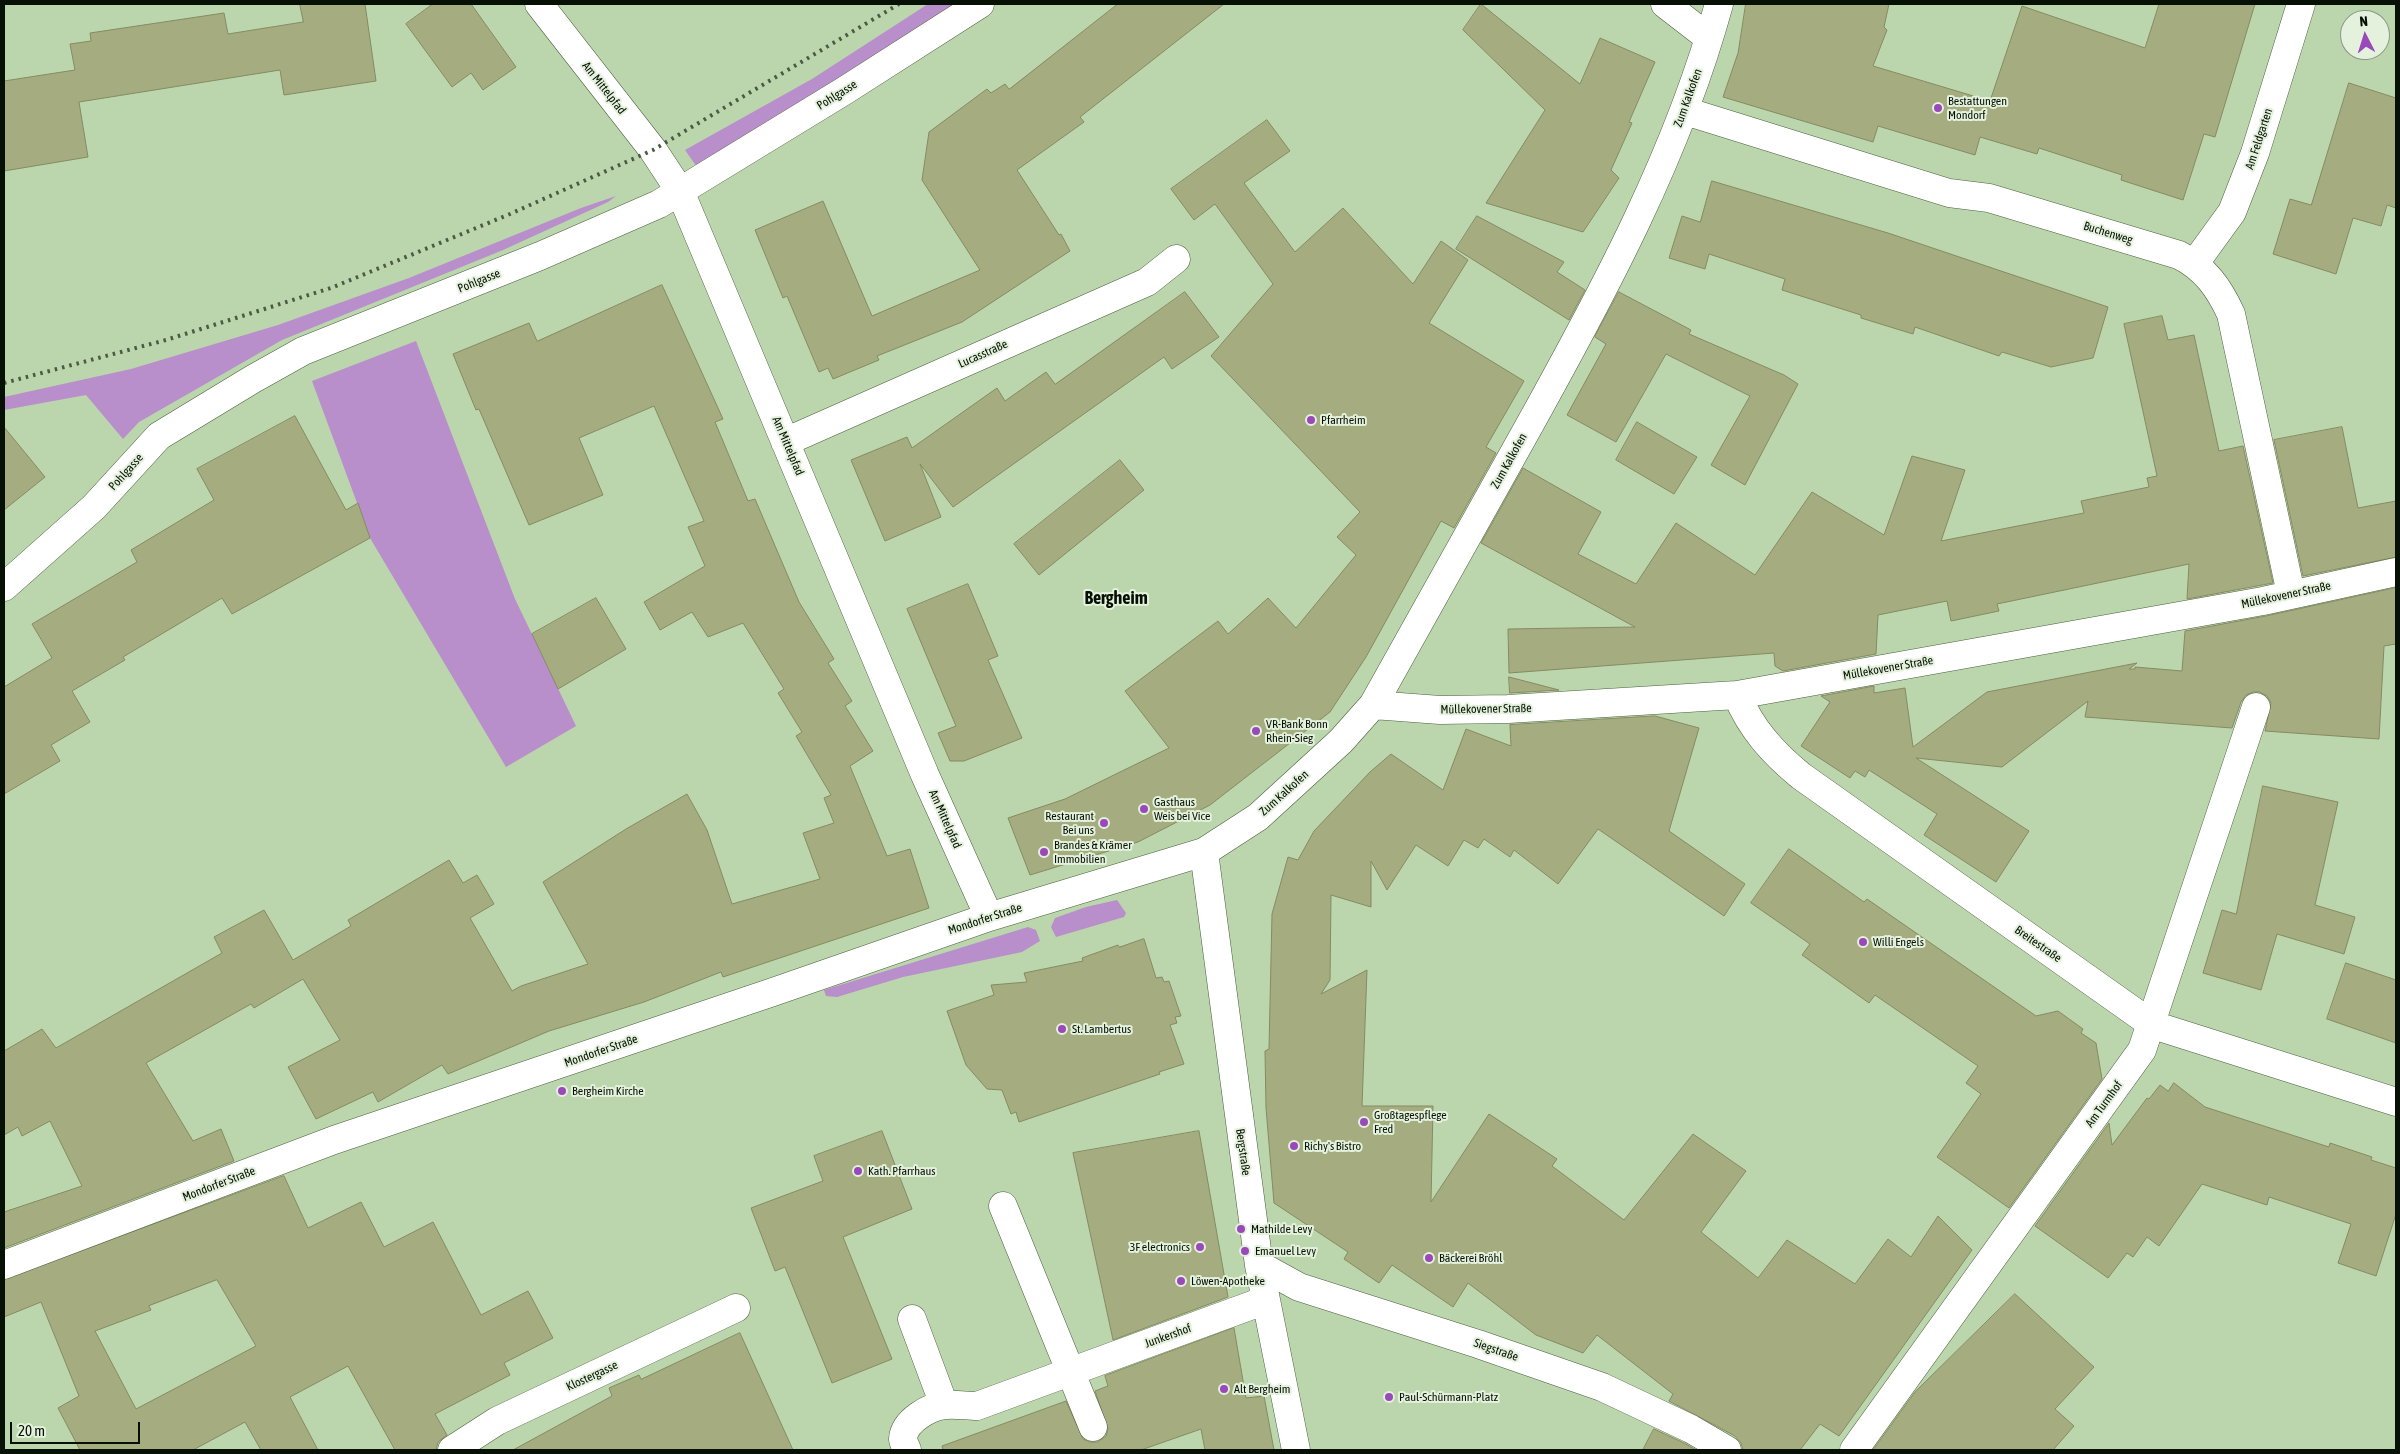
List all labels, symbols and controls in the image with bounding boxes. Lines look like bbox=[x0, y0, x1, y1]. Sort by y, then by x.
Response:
north arrow bbox=[2340, 10, 2390, 60]
text: N bbox=[2359, 13, 2369, 29]
street label: Am Mittelpfad bbox=[579, 59, 629, 117]
street label: Zum Kalkofen bbox=[1671, 67, 1705, 129]
street label: Pohlgasse bbox=[814, 77, 860, 113]
place label: Bestattungen Mondorf bbox=[1948, 94, 2007, 122]
marker: Bestattungen Mondorf bbox=[1932, 102, 1944, 114]
street label: Am Feldgarten bbox=[2242, 107, 2276, 171]
street label: Buchenweg bbox=[2082, 219, 2134, 247]
street label: Pohlgasse bbox=[456, 266, 502, 296]
street label: Lucasstraße bbox=[956, 337, 1010, 371]
place label: Pfarrheim bbox=[1321, 413, 1366, 427]
street label: Am Mittelpfad bbox=[769, 414, 807, 478]
marker: Pfarrheim bbox=[1305, 414, 1317, 426]
street label: Zum Kalkofen bbox=[1488, 431, 1530, 491]
street label: Pohlgasse bbox=[106, 451, 146, 493]
street label: Müllekovener Straße bbox=[2240, 578, 2332, 612]
district label: Bergheim bbox=[1084, 587, 1148, 609]
street label: Müllekovener Straße bbox=[1842, 653, 1934, 683]
street label: Müllekovener Straße bbox=[1440, 701, 1532, 717]
place label: VR-Bank Bonn Rhein-Sieg bbox=[1266, 717, 1328, 745]
marker: VR-Bank Bonn Rhein-Sieg bbox=[1250, 725, 1262, 737]
street label: Zum Kalkofen bbox=[1256, 767, 1312, 819]
street label: Am Mittelpfad bbox=[926, 787, 964, 851]
place label: Gasthaus Weis bei Vice bbox=[1154, 795, 1210, 823]
marker: Gasthaus Weis bei Vice bbox=[1138, 803, 1150, 815]
place label: Restaurant Bei uns bbox=[1045, 809, 1094, 837]
marker: Restaurant Bei uns bbox=[1098, 817, 1110, 829]
place label: Brandes & Krämer Immobilien bbox=[1054, 838, 1132, 866]
marker: Brandes & Krämer Immobilien bbox=[1038, 846, 1050, 858]
street label: Mondorfer Straße bbox=[946, 900, 1024, 938]
street label: Breitestraße bbox=[2012, 923, 2064, 965]
place label: Willi Engels bbox=[1873, 935, 1924, 949]
marker: Willi Engels bbox=[1857, 936, 1869, 948]
place label: St. Lambertus bbox=[1072, 1022, 1131, 1036]
marker: St. Lambertus bbox=[1056, 1023, 1068, 1035]
street label: Mondorfer Straße bbox=[562, 1032, 640, 1070]
street label: Am Turmhof bbox=[2082, 1078, 2126, 1130]
place label: Bergheim Kirche bbox=[572, 1084, 644, 1098]
marker: Bergheim Kirche bbox=[556, 1085, 568, 1097]
place label: Großtagespflege Fred bbox=[1374, 1108, 1447, 1136]
marker: Großtagespflege Fred bbox=[1358, 1116, 1370, 1128]
street label: Bergstraße bbox=[1233, 1128, 1253, 1176]
place label: Richy's Bistro bbox=[1304, 1139, 1361, 1153]
marker: Richy's Bistro bbox=[1288, 1140, 1300, 1152]
street label: Mondorfer Straße bbox=[181, 1164, 257, 1204]
place label: Kath. Pfarrhaus bbox=[868, 1164, 936, 1178]
marker: Kath. Pfarrhaus bbox=[852, 1165, 864, 1177]
place label: Mathilde Levy bbox=[1251, 1222, 1312, 1236]
marker: Mathilde Levy bbox=[1235, 1223, 1247, 1235]
place label: 3F electronics bbox=[1130, 1240, 1190, 1254]
marker: 3F electronics bbox=[1194, 1241, 1206, 1253]
place label: Emanuel Levy bbox=[1255, 1244, 1316, 1258]
marker: Emanuel Levy bbox=[1239, 1245, 1251, 1257]
place label: Bäckerei Bröhl bbox=[1439, 1251, 1502, 1265]
marker: Bäckerei Bröhl bbox=[1423, 1252, 1435, 1264]
place label: Löwen-Apotheke bbox=[1191, 1274, 1265, 1288]
marker: Löwen-Apotheke bbox=[1175, 1275, 1187, 1287]
street label: Junkershof bbox=[1143, 1321, 1193, 1351]
street label: Siegstraße bbox=[1472, 1336, 1520, 1364]
street label: Klostergasse bbox=[564, 1358, 620, 1394]
place label: Alt Bergheim bbox=[1234, 1382, 1290, 1396]
marker: Alt Bergheim bbox=[1218, 1383, 1230, 1395]
place label: Paul-Schürmann-Platz bbox=[1399, 1390, 1498, 1404]
marker: Paul-Schürmann-Platz bbox=[1383, 1391, 1395, 1403]
scale bar bbox=[12, 1412, 142, 1444]
text: 20 m bbox=[18, 1422, 45, 1439]

